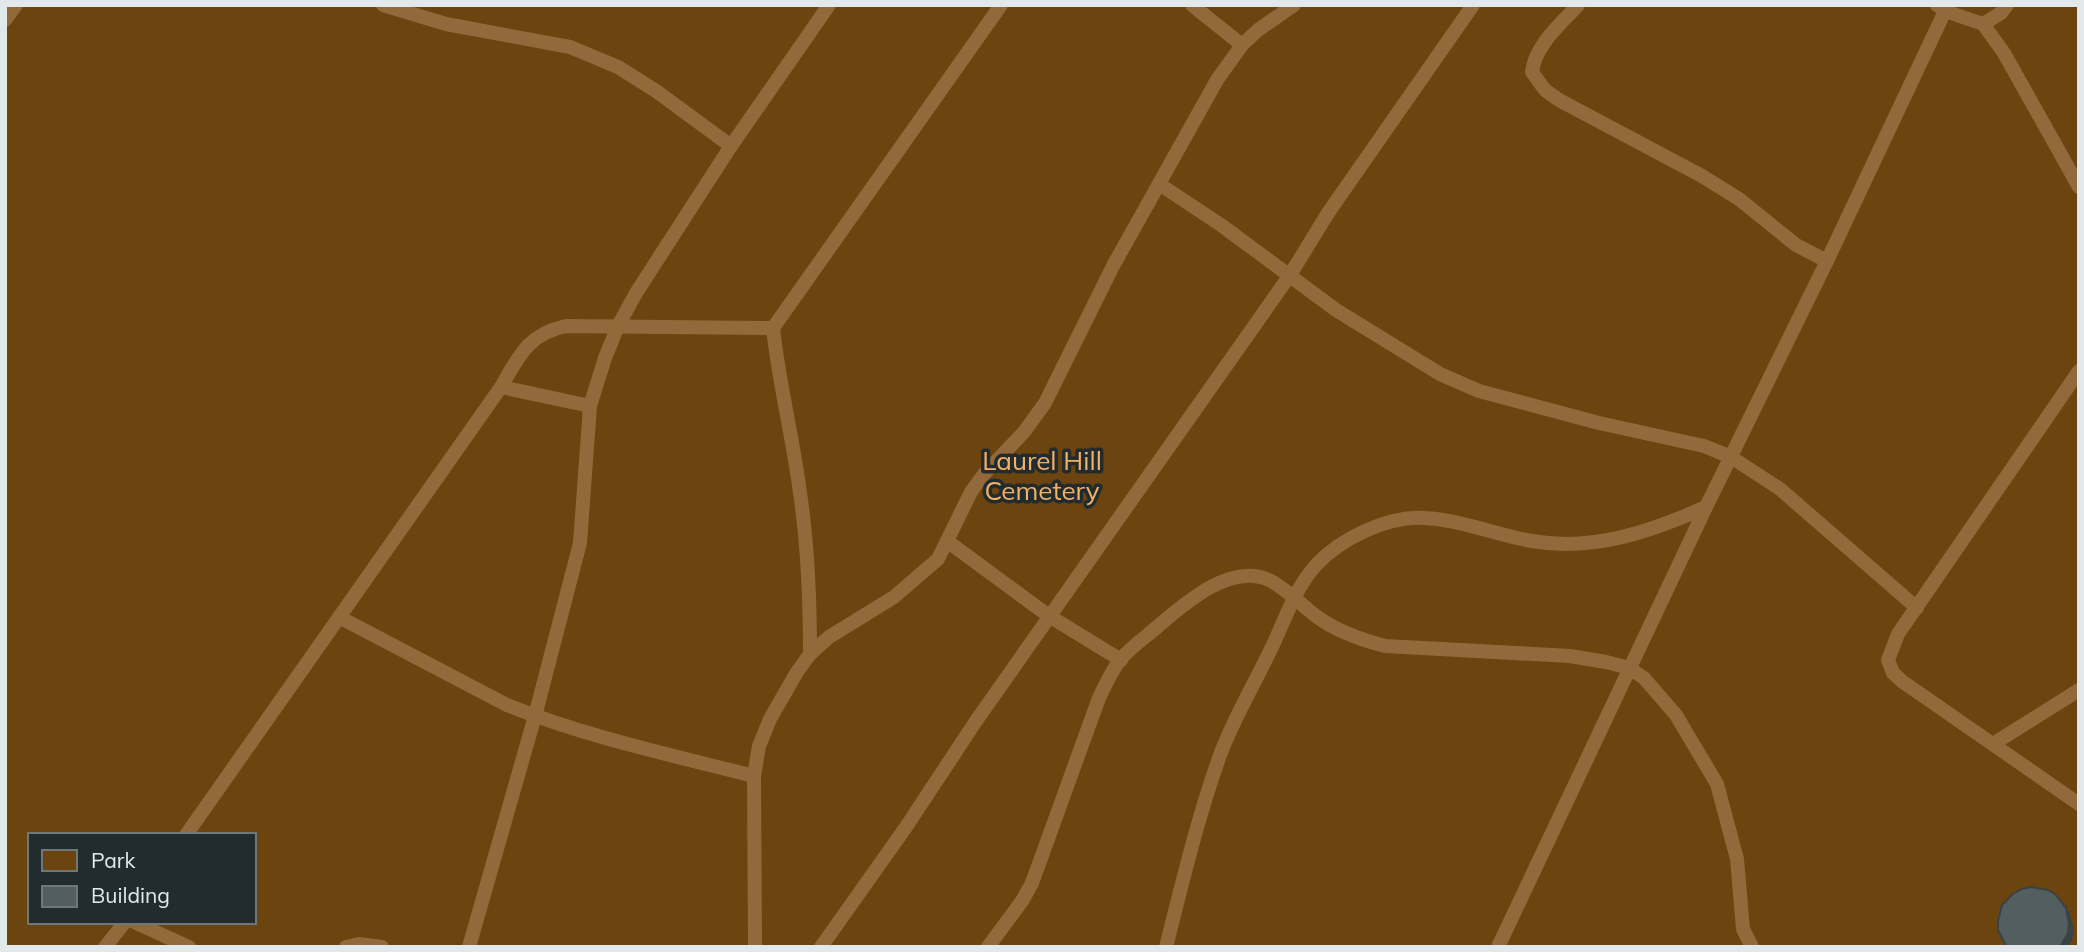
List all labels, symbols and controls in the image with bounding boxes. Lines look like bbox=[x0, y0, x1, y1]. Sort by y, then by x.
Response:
park label: Laurel Hill Cemetery bbox=[982, 444, 1102, 507]
legend bbox=[28, 833, 256, 924]
text: Park bbox=[91, 847, 135, 873]
text: Building bbox=[91, 882, 170, 908]

